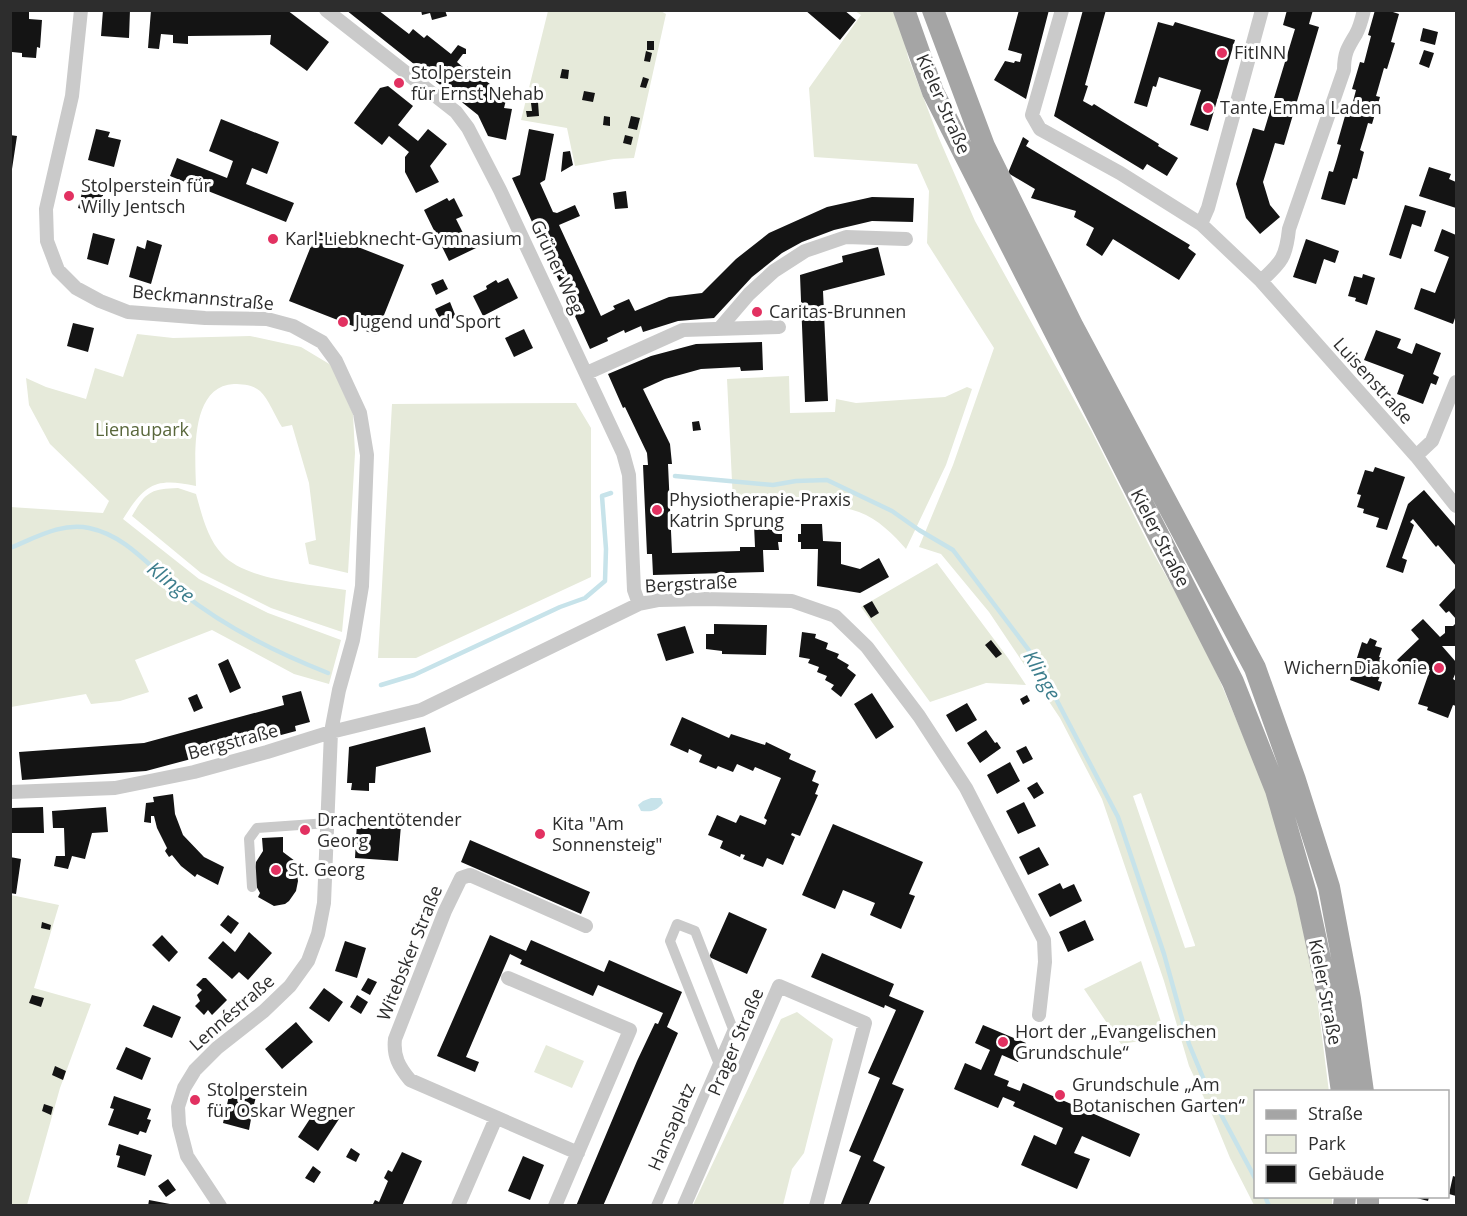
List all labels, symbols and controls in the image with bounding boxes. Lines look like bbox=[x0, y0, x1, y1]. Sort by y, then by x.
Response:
place label: FitINN bbox=[1234, 40, 1286, 64]
marker: FitINN bbox=[1215, 46, 1229, 60]
street label: Kieler Straße bbox=[911, 50, 977, 157]
place label: Stolperstein für Ernst Nehab bbox=[411, 60, 544, 105]
marker: Stolperstein für Ernst Nehab bbox=[392, 76, 406, 90]
place label: Tante Emma Laden bbox=[1220, 95, 1382, 119]
marker: Tante Emma Laden bbox=[1201, 101, 1215, 115]
place label: Stolperstein für Willy Jentsch bbox=[81, 173, 212, 218]
marker: Stolperstein für Willy Jentsch bbox=[62, 189, 76, 203]
street label: Grüner Weg bbox=[526, 216, 590, 318]
place label: Karl-Liebknecht-Gymnasium bbox=[285, 226, 522, 250]
marker: Karl-Liebknecht-Gymnasium bbox=[266, 232, 280, 246]
street label: Beckmannstraße bbox=[131, 279, 275, 315]
place label: Caritas-Brunnen bbox=[769, 299, 906, 323]
marker: Caritas-Brunnen bbox=[750, 305, 764, 319]
place label: Jugend und Sport bbox=[353, 309, 501, 333]
marker: Jugend und Sport bbox=[336, 315, 350, 329]
street label: Luisenstraße bbox=[1329, 332, 1419, 429]
park label: Lienaupark bbox=[95, 417, 190, 441]
street label: Kieler Straße bbox=[1126, 484, 1196, 591]
place label: Physiotherapie-Praxis Katrin Sprung bbox=[669, 487, 851, 532]
marker: Physiotherapie-Praxis Katrin Sprung bbox=[650, 503, 664, 517]
water label: Klinge bbox=[142, 555, 201, 609]
street label: Bergstraße bbox=[644, 569, 738, 597]
water label: Klinge bbox=[1017, 645, 1067, 705]
place label: WichernDiakonie bbox=[1284, 655, 1427, 679]
marker: WichernDiakonie bbox=[1432, 661, 1446, 675]
street label: Bergstraße bbox=[185, 717, 281, 765]
place label: Drachentötender Georg bbox=[317, 807, 462, 852]
place label: Kita "Am Sonnensteig" bbox=[552, 811, 663, 856]
marker: Drachentötender Georg bbox=[298, 823, 312, 837]
marker: Kita "Am Sonnensteig" bbox=[533, 827, 547, 841]
place label: St. Georg bbox=[288, 857, 365, 881]
marker: St. Georg bbox=[269, 863, 283, 877]
street label: Witebsker Straße bbox=[371, 881, 447, 1024]
street label: Kieler Straße bbox=[1304, 937, 1348, 1047]
street label: Lennéstraße bbox=[184, 969, 279, 1056]
street label: Prager Straße bbox=[702, 984, 769, 1099]
place label: Hort der „Evangelischen Grundschule“ bbox=[1015, 1019, 1216, 1064]
marker: Hort der „Evangelischen Grundschule“ bbox=[996, 1035, 1010, 1049]
place label: Grundschule „Am Botanischen Garten“ bbox=[1072, 1072, 1246, 1117]
place label: Stolperstein für Oskar Wegner bbox=[207, 1077, 356, 1122]
street label: Hansaplatz bbox=[642, 1079, 700, 1174]
marker: Grundschule „Am Botanischen Garten“ bbox=[1053, 1088, 1067, 1102]
legend bbox=[1254, 1090, 1449, 1198]
marker: Stolperstein für Oskar Wegner bbox=[188, 1093, 202, 1107]
text: Straße bbox=[1308, 1101, 1363, 1125]
text: Park bbox=[1308, 1131, 1346, 1155]
text: Gebäude bbox=[1308, 1161, 1384, 1185]

